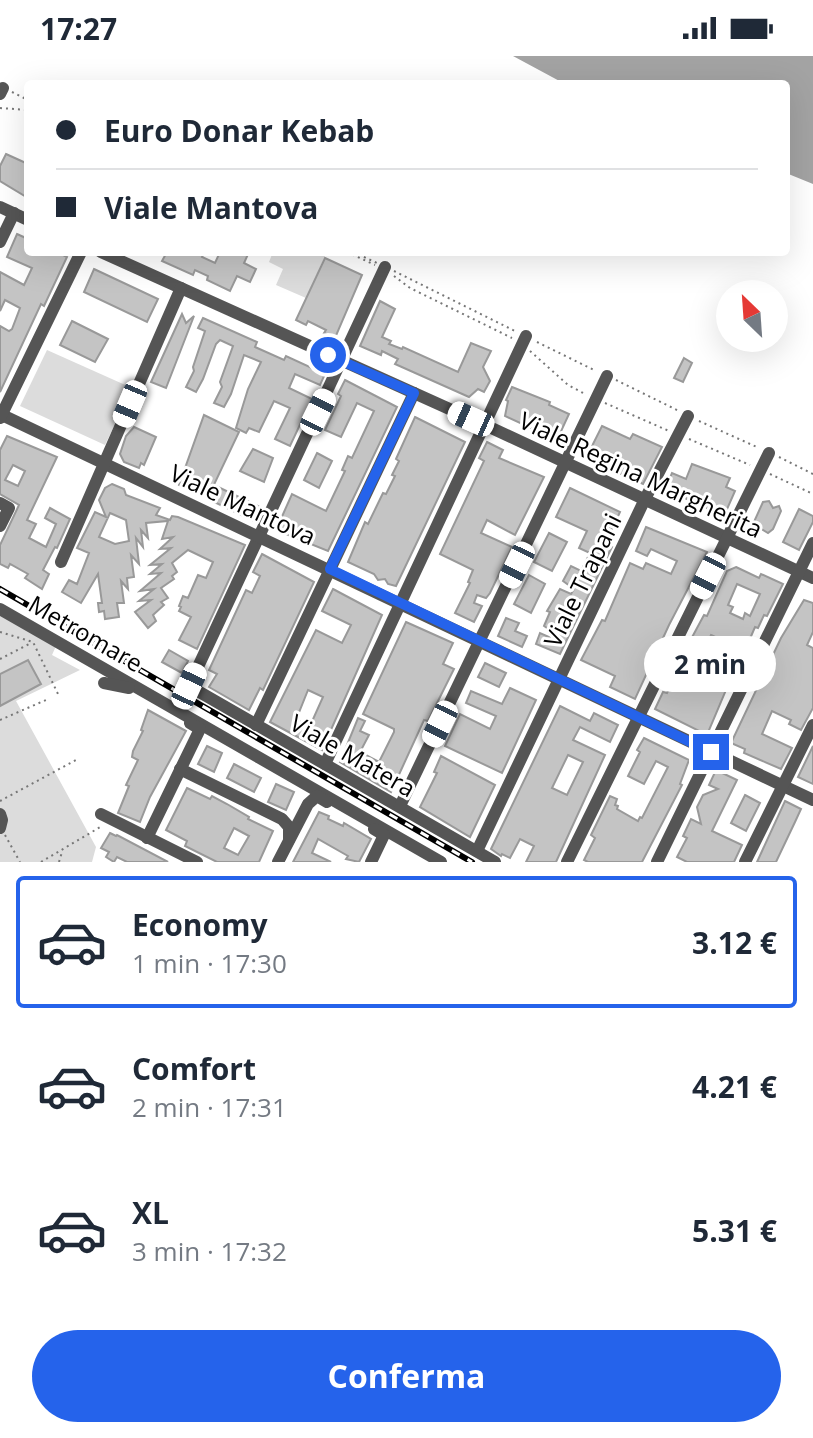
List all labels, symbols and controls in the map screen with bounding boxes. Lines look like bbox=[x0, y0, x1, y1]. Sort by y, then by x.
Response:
text: 17:27 bbox=[40, 8, 117, 49]
text: Euro Donar Kebab bbox=[104, 110, 374, 151]
text: Viale Mantova bbox=[104, 187, 318, 228]
north arrow bbox=[716, 280, 788, 352]
map controls bbox=[716, 280, 788, 352]
route start bbox=[310, 337, 346, 373]
car bbox=[110, 377, 150, 431]
car bbox=[297, 385, 339, 439]
car bbox=[444, 398, 498, 440]
street label: Viale Regina Margherita bbox=[514, 403, 768, 545]
street label: Viale Mantova bbox=[165, 456, 321, 552]
street label: Viale Trapani bbox=[535, 508, 629, 652]
car bbox=[496, 538, 538, 592]
car bbox=[686, 549, 730, 603]
street label: Metromare bbox=[23, 587, 149, 679]
callout: 2 min bbox=[645, 636, 777, 692]
text: 2 min bbox=[674, 646, 746, 682]
car bbox=[168, 659, 210, 713]
car bbox=[419, 697, 461, 751]
street label: Viale Matera bbox=[284, 706, 422, 804]
route end bbox=[693, 734, 729, 770]
text: Economy bbox=[132, 904, 268, 945]
icon: car bbox=[36, 906, 108, 978]
text: 3.12 € bbox=[692, 922, 777, 963]
text: 1 min · 17:30 bbox=[132, 945, 287, 981]
text: Comfort bbox=[132, 1048, 256, 1089]
icon: car bbox=[36, 1050, 108, 1122]
text: 4.21 € bbox=[692, 1066, 777, 1107]
text: 2 min · 17:31 bbox=[132, 1089, 287, 1125]
text: XL bbox=[132, 1192, 169, 1233]
icon: car bbox=[36, 1194, 108, 1266]
text: 5.31 € bbox=[692, 1210, 777, 1251]
text: 3 min · 17:32 bbox=[132, 1233, 287, 1269]
button: Conferma bbox=[32, 1330, 781, 1422]

